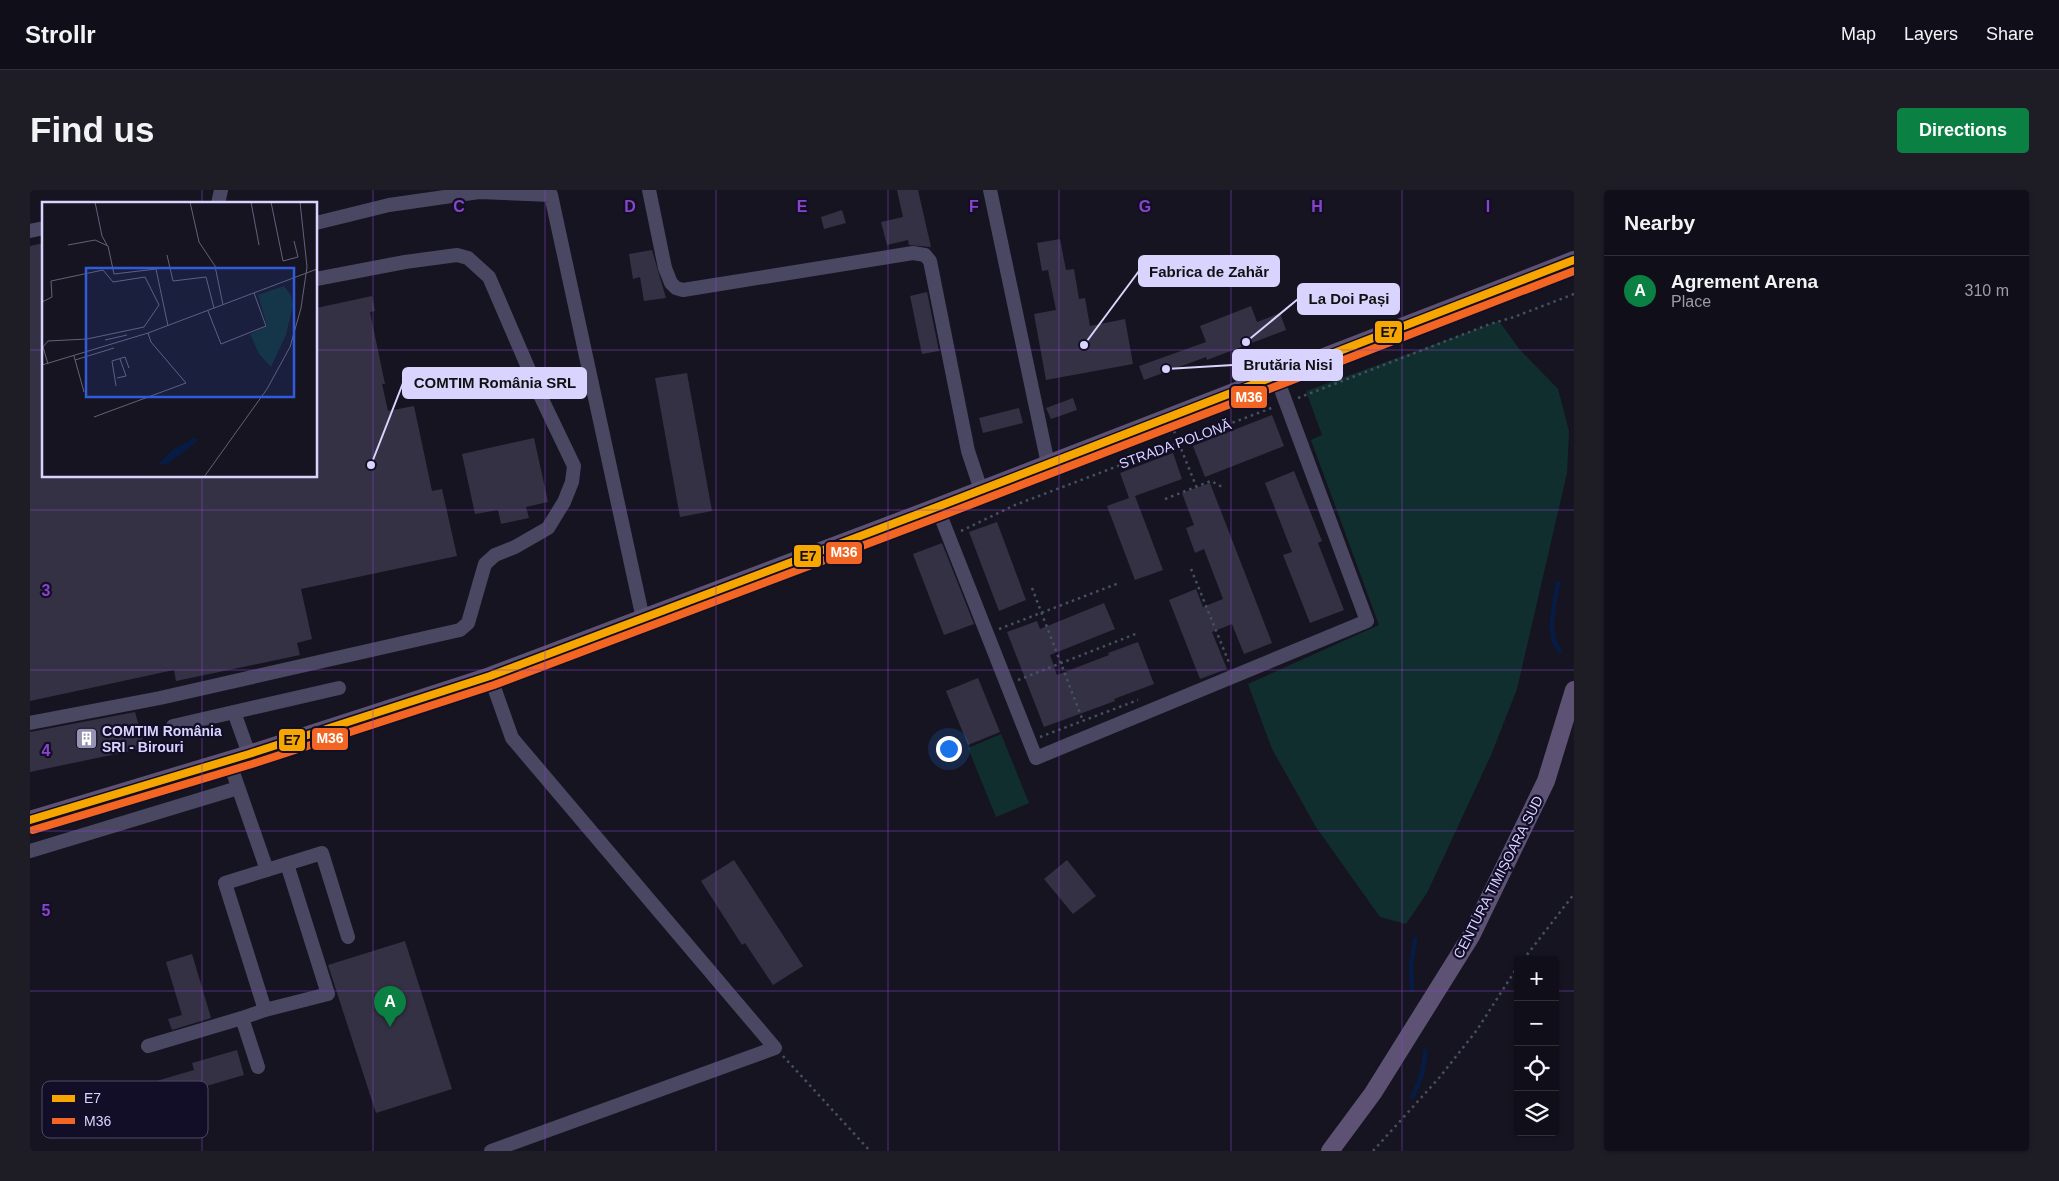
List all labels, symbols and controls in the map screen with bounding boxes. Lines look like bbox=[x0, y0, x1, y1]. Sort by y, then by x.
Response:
text: Strollr bbox=[25, 21, 96, 48]
text: Map bbox=[1841, 24, 1876, 44]
text: Layers bbox=[1904, 24, 1958, 44]
text: Share bbox=[1986, 24, 2034, 44]
button: Directions bbox=[1897, 108, 2029, 153]
text: Find us bbox=[30, 110, 154, 149]
text: C bbox=[453, 198, 465, 215]
text: D bbox=[624, 198, 636, 215]
text: E bbox=[797, 198, 808, 215]
text: F bbox=[969, 198, 979, 215]
text: G bbox=[1139, 198, 1151, 215]
text: H bbox=[1311, 198, 1323, 215]
text: I bbox=[1486, 198, 1490, 215]
inset map bbox=[42, 202, 318, 478]
text: Nearby bbox=[1624, 211, 1695, 234]
callout: Fabrica de Zahăr bbox=[1139, 256, 1279, 286]
text: Fabrica de Zahăr bbox=[1149, 263, 1269, 280]
text: Agrement Arena bbox=[1671, 271, 1818, 292]
text: A bbox=[1634, 282, 1646, 299]
text: 310 m bbox=[1965, 282, 2009, 299]
callout: La Doi Pași bbox=[1298, 284, 1399, 314]
text: La Doi Pași bbox=[1309, 290, 1389, 307]
text: Place bbox=[1671, 293, 1711, 310]
line badge: E7 bbox=[1374, 320, 1403, 344]
text: E7 bbox=[1380, 324, 1398, 340]
callout: Brutăria Nisi bbox=[1233, 350, 1342, 380]
text: Brutăria Nisi bbox=[1243, 356, 1333, 373]
callout: COMTIM România SRL bbox=[403, 368, 586, 398]
text: COMTIM România SRL bbox=[414, 374, 576, 391]
line badge: M36 bbox=[1230, 385, 1268, 409]
text: M36 bbox=[1235, 389, 1263, 405]
street label: STRADA POLONĂ bbox=[1117, 416, 1234, 472]
line badge: M36 bbox=[825, 541, 863, 565]
line badge: E7 bbox=[793, 544, 822, 568]
text: M36 bbox=[830, 544, 858, 560]
text: E7 bbox=[799, 548, 817, 564]
text: 3 bbox=[42, 582, 51, 599]
place label: COMTIM România SRI - Birouri bbox=[102, 723, 222, 755]
building icon: COMTIM România SRI - Birouri bbox=[74, 727, 98, 751]
line badge: M36 bbox=[311, 727, 349, 751]
line badge: E7 bbox=[278, 728, 306, 752]
text: M36 bbox=[316, 730, 344, 746]
text: E7 bbox=[283, 732, 301, 748]
your location bbox=[936, 736, 962, 762]
text: 4 bbox=[42, 742, 51, 759]
street label: CENTURA TIMIȘOARA SUD bbox=[1450, 793, 1546, 961]
text: 5 bbox=[42, 902, 51, 919]
map controls bbox=[1514, 956, 1559, 1136]
button: + bbox=[1514, 956, 1559, 1001]
pin: A bbox=[374, 986, 406, 1027]
button: − bbox=[1514, 1001, 1559, 1046]
button: locate bbox=[1514, 1046, 1559, 1091]
legend bbox=[42, 1081, 208, 1138]
text: E7 bbox=[84, 1090, 101, 1106]
button: layers bbox=[1514, 1091, 1559, 1136]
text: M36 bbox=[84, 1113, 111, 1129]

